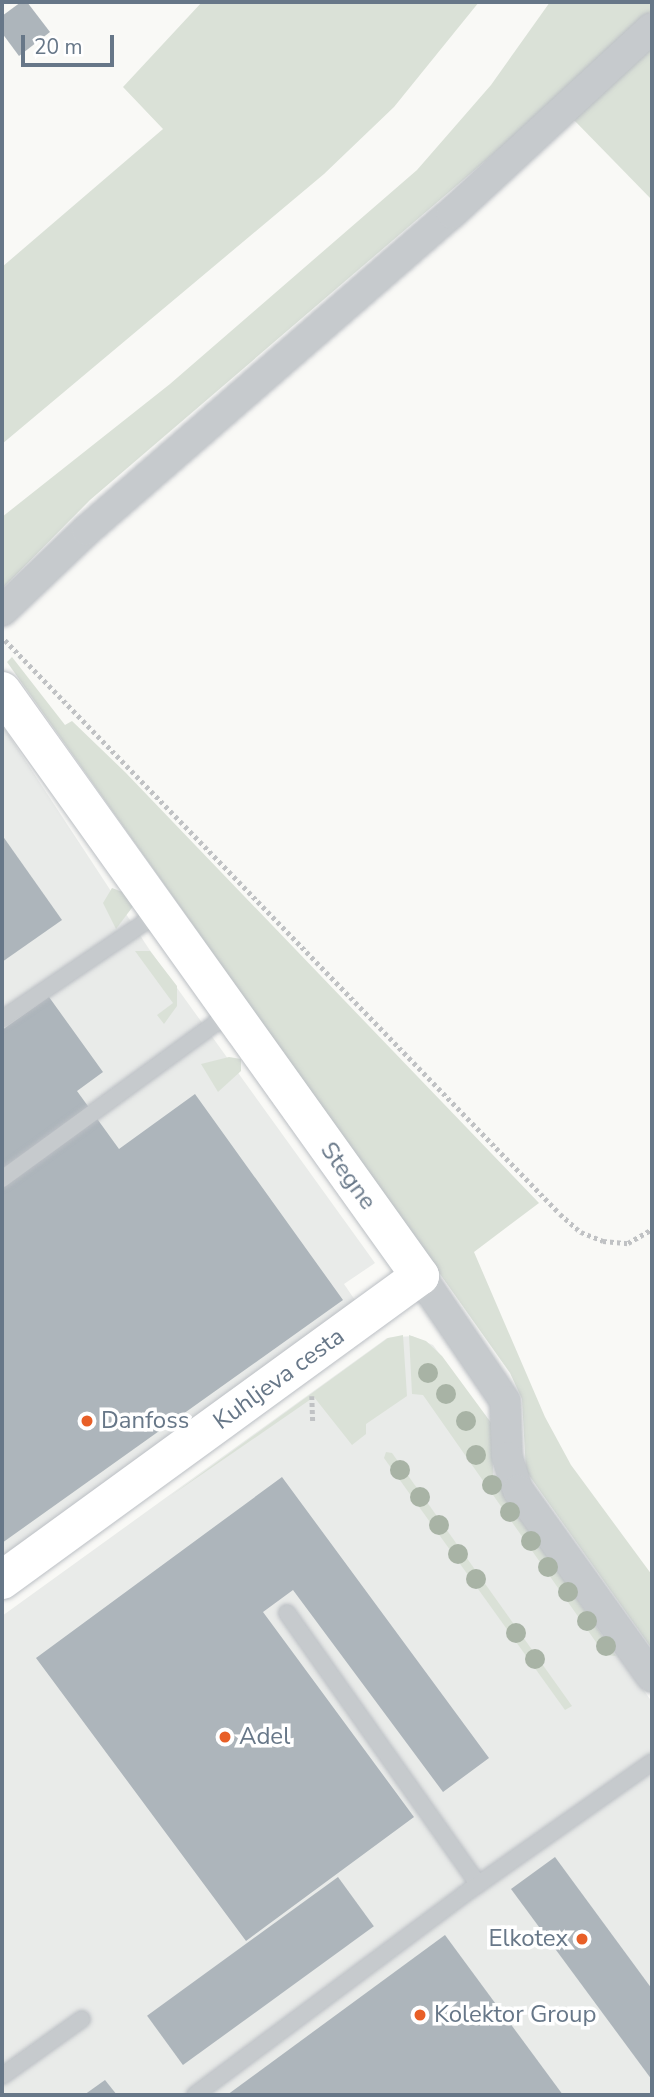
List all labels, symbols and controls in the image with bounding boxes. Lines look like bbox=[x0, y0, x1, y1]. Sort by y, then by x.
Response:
scale bar bbox=[24, 21, 117, 65]
text: 20 m bbox=[34, 33, 83, 61]
street label: Stegne bbox=[314, 1137, 382, 1215]
street label: Kuhljeva cesta bbox=[208, 1322, 350, 1436]
place label: Danfoss bbox=[101, 1407, 189, 1435]
marker: Danfoss bbox=[79, 1413, 95, 1429]
place label: Adel bbox=[239, 1723, 290, 1751]
marker: Adel bbox=[217, 1729, 233, 1745]
place label: Elkotex bbox=[488, 1925, 568, 1953]
marker: Elkotex bbox=[574, 1931, 590, 1947]
place label: Kolektor Group bbox=[434, 2001, 597, 2029]
marker: Kolektor Group bbox=[412, 2007, 428, 2023]

